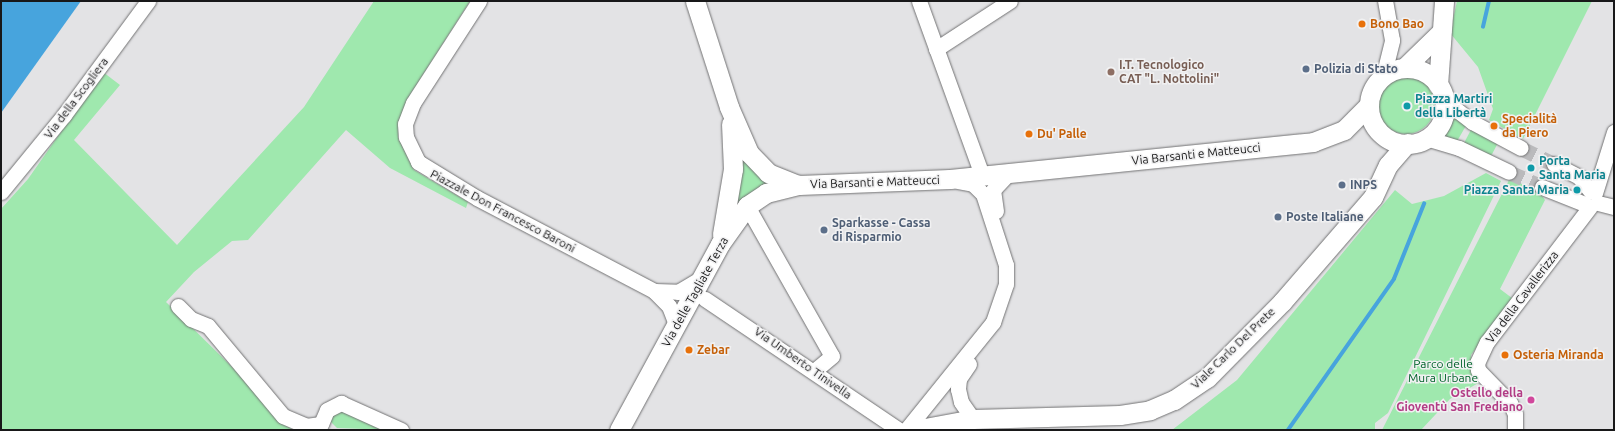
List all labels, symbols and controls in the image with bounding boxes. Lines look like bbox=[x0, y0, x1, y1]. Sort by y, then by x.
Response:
place label: Bono Bao bbox=[1370, 17, 1424, 31]
marker: Bono Bao bbox=[1357, 19, 1367, 29]
street label: Via della Scogliera bbox=[41, 55, 111, 141]
place label: I.T. Tecnologico CAT "L. Nottolini" bbox=[1119, 58, 1219, 86]
place label: Polizia di Stato bbox=[1314, 62, 1398, 76]
marker: Polizia di Stato bbox=[1301, 64, 1311, 74]
marker: I.T. Tecnologico CAT "L. Nottolini" bbox=[1106, 67, 1116, 77]
place label: Piazza Martiri della Libertà bbox=[1415, 92, 1492, 120]
marker: Piazza Martiri della Libertà bbox=[1402, 101, 1412, 111]
place label: Specialità da Piero bbox=[1502, 112, 1557, 140]
marker: Specialità da Piero bbox=[1489, 121, 1499, 131]
place label: Du' Palle bbox=[1037, 127, 1087, 141]
marker: Du' Palle bbox=[1024, 129, 1034, 139]
street label: Via Barsanti e Matteucci bbox=[1131, 140, 1261, 168]
place label: Porta Santa Maria bbox=[1539, 154, 1606, 182]
marker: Porta Santa Maria bbox=[1526, 163, 1536, 173]
street label: Piazzale Don Francesco Baroni bbox=[428, 166, 578, 256]
street label: Via Barsanti e Matteucci bbox=[810, 173, 940, 191]
place label: INPS bbox=[1350, 178, 1377, 192]
marker: INPS bbox=[1337, 180, 1347, 190]
place label: Piazza Santa Maria bbox=[1464, 183, 1569, 197]
marker: Piazza Santa Maria bbox=[1572, 185, 1582, 195]
place label: Poste Italiane bbox=[1286, 210, 1364, 224]
marker: Poste Italiane bbox=[1273, 212, 1283, 222]
place label: Sparkasse - Cassa di Risparmio bbox=[832, 216, 931, 244]
marker: Sparkasse - Cassa di Risparmio bbox=[819, 225, 829, 235]
street label: Via delle Tagliate Terza bbox=[659, 234, 731, 350]
street label: Via della Cavallerizza bbox=[1483, 248, 1561, 346]
street label: Viale Carlo Del Prete bbox=[1188, 304, 1278, 392]
street label: Via Umberto Tinivella bbox=[752, 324, 854, 402]
place label: Zebar bbox=[697, 343, 730, 357]
marker: Zebar bbox=[684, 345, 694, 355]
place label: Osteria Miranda bbox=[1513, 348, 1604, 362]
marker: Osteria Miranda bbox=[1500, 350, 1510, 360]
park label: Parco delle Mura Urbane bbox=[1408, 357, 1478, 385]
place label: Ostello della Gioventù San Frediano bbox=[1396, 386, 1523, 414]
marker: Ostello della Gioventù San Frediano bbox=[1526, 395, 1536, 405]

